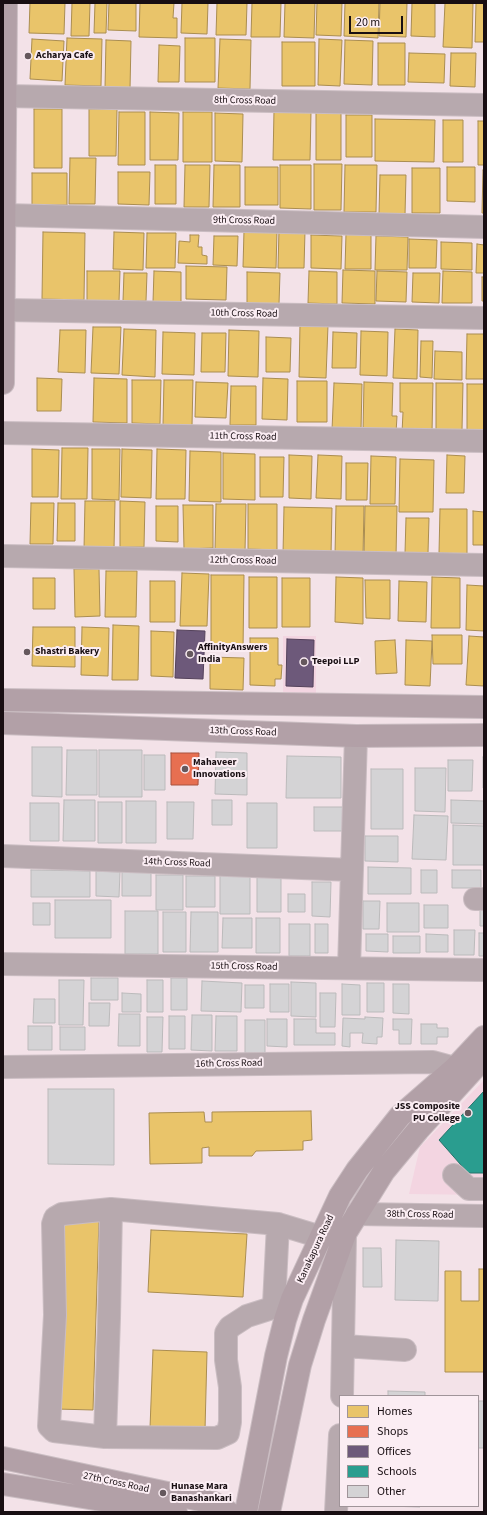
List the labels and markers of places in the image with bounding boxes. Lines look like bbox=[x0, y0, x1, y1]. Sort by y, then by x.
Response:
place label: Acharya Cafe bbox=[36, 50, 93, 62]
marker: Acharya Cafe bbox=[23, 51, 33, 61]
place label: AffinityAnswers India bbox=[198, 642, 268, 666]
place label: Shastri Bakery bbox=[35, 646, 99, 658]
marker: Shastri Bakery bbox=[22, 647, 32, 657]
marker: AffinityAnswers India bbox=[185, 649, 195, 659]
place label: Teepoi LLP bbox=[312, 656, 360, 668]
marker: Teepoi LLP bbox=[299, 657, 309, 667]
place label: Mahaveer Innovations bbox=[193, 757, 245, 780]
marker: Mahaveer Innovations bbox=[180, 764, 190, 774]
place label: JSS Composite PU College bbox=[395, 1101, 460, 1124]
marker: JSS Composite PU College bbox=[463, 1108, 473, 1118]
place label: Hunase Mara Banashankari bbox=[171, 1481, 232, 1504]
marker: Hunase Mara Banashankari bbox=[158, 1488, 168, 1498]

